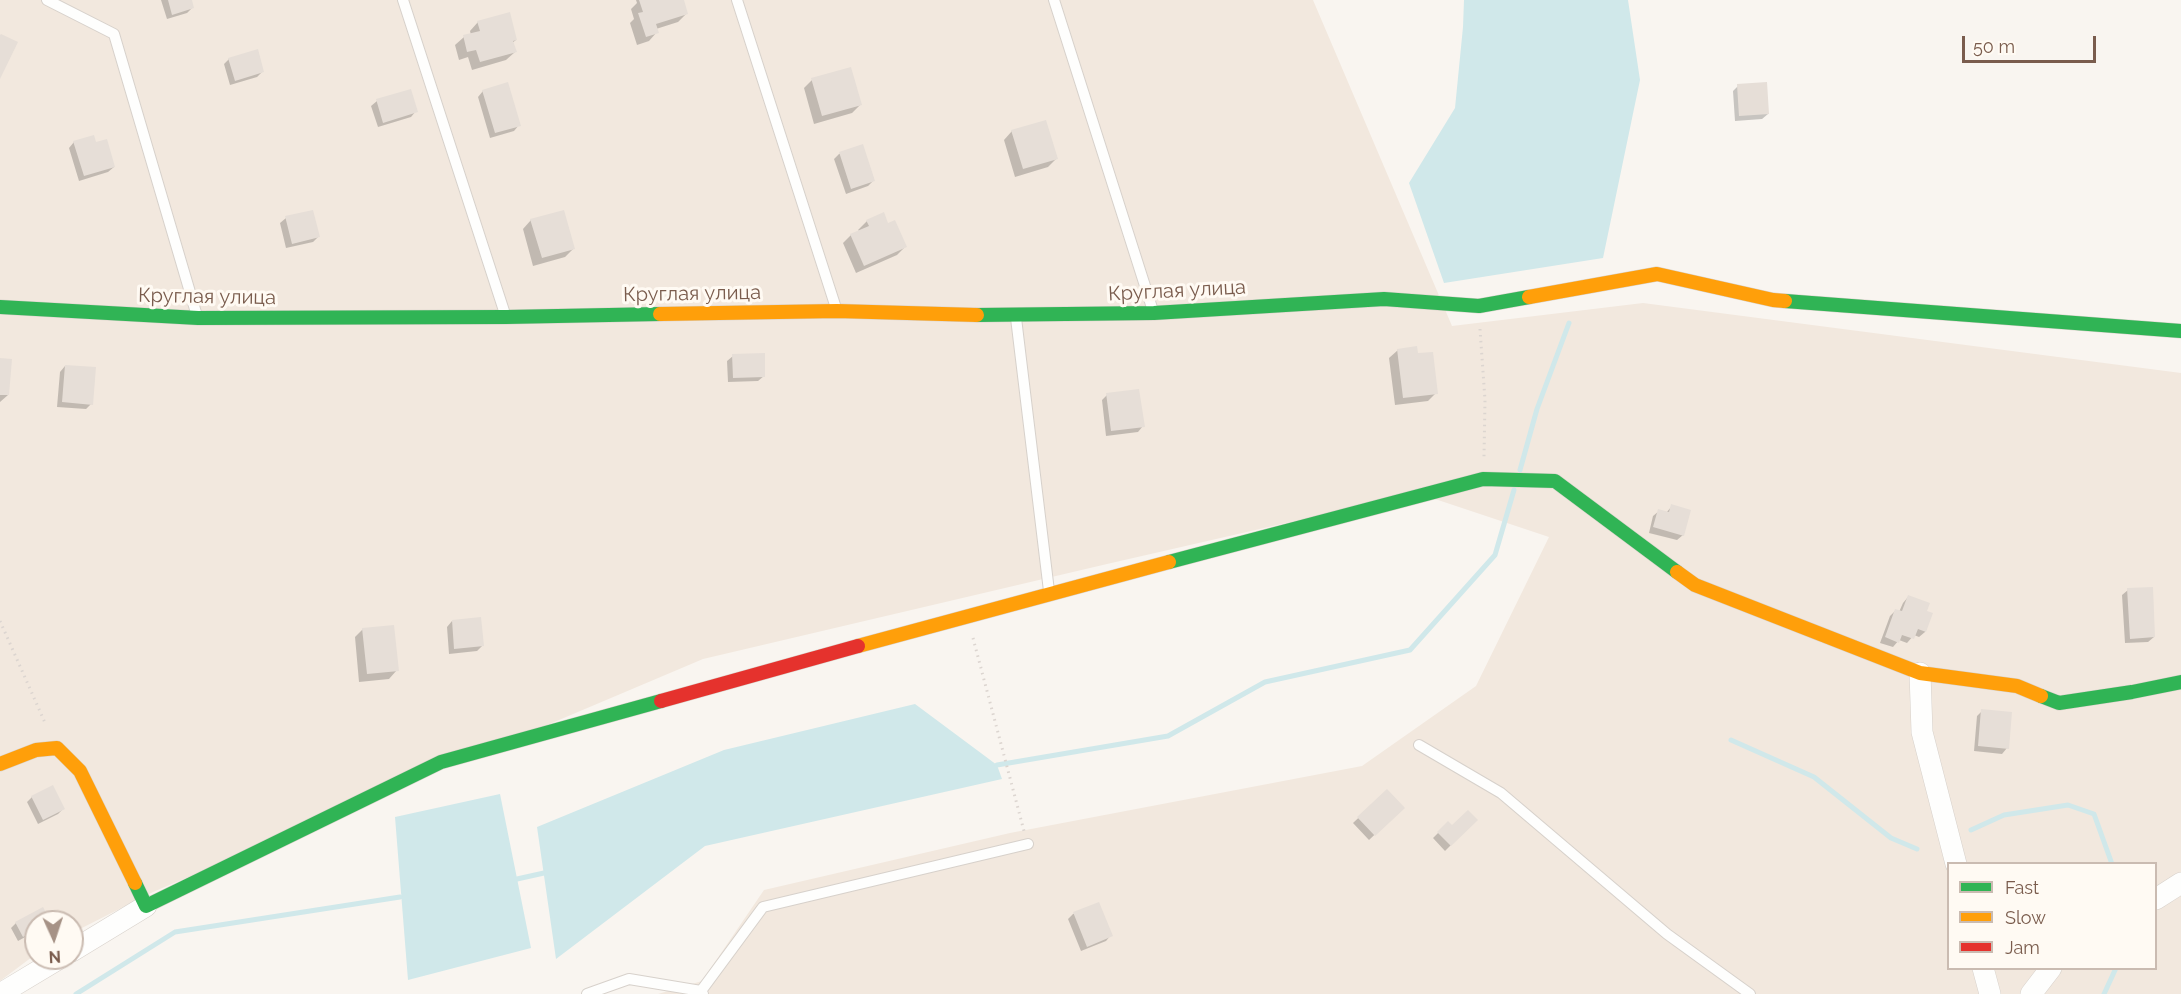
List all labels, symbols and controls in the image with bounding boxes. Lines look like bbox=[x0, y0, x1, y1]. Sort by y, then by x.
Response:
scale bar bbox=[1965, 24, 2098, 62]
text: 50 m bbox=[1973, 36, 2015, 57]
street label: Круглая улица bbox=[1108, 275, 1246, 307]
street label: Круглая улица bbox=[623, 281, 761, 307]
street label: Круглая улица bbox=[138, 284, 276, 310]
legend bbox=[1947, 862, 2157, 970]
text: Fast bbox=[2005, 877, 2039, 898]
text: Slow bbox=[2005, 907, 2046, 928]
north arrow bbox=[24, 910, 84, 970]
text: Jam bbox=[2005, 937, 2040, 958]
text: N bbox=[48, 947, 61, 966]

